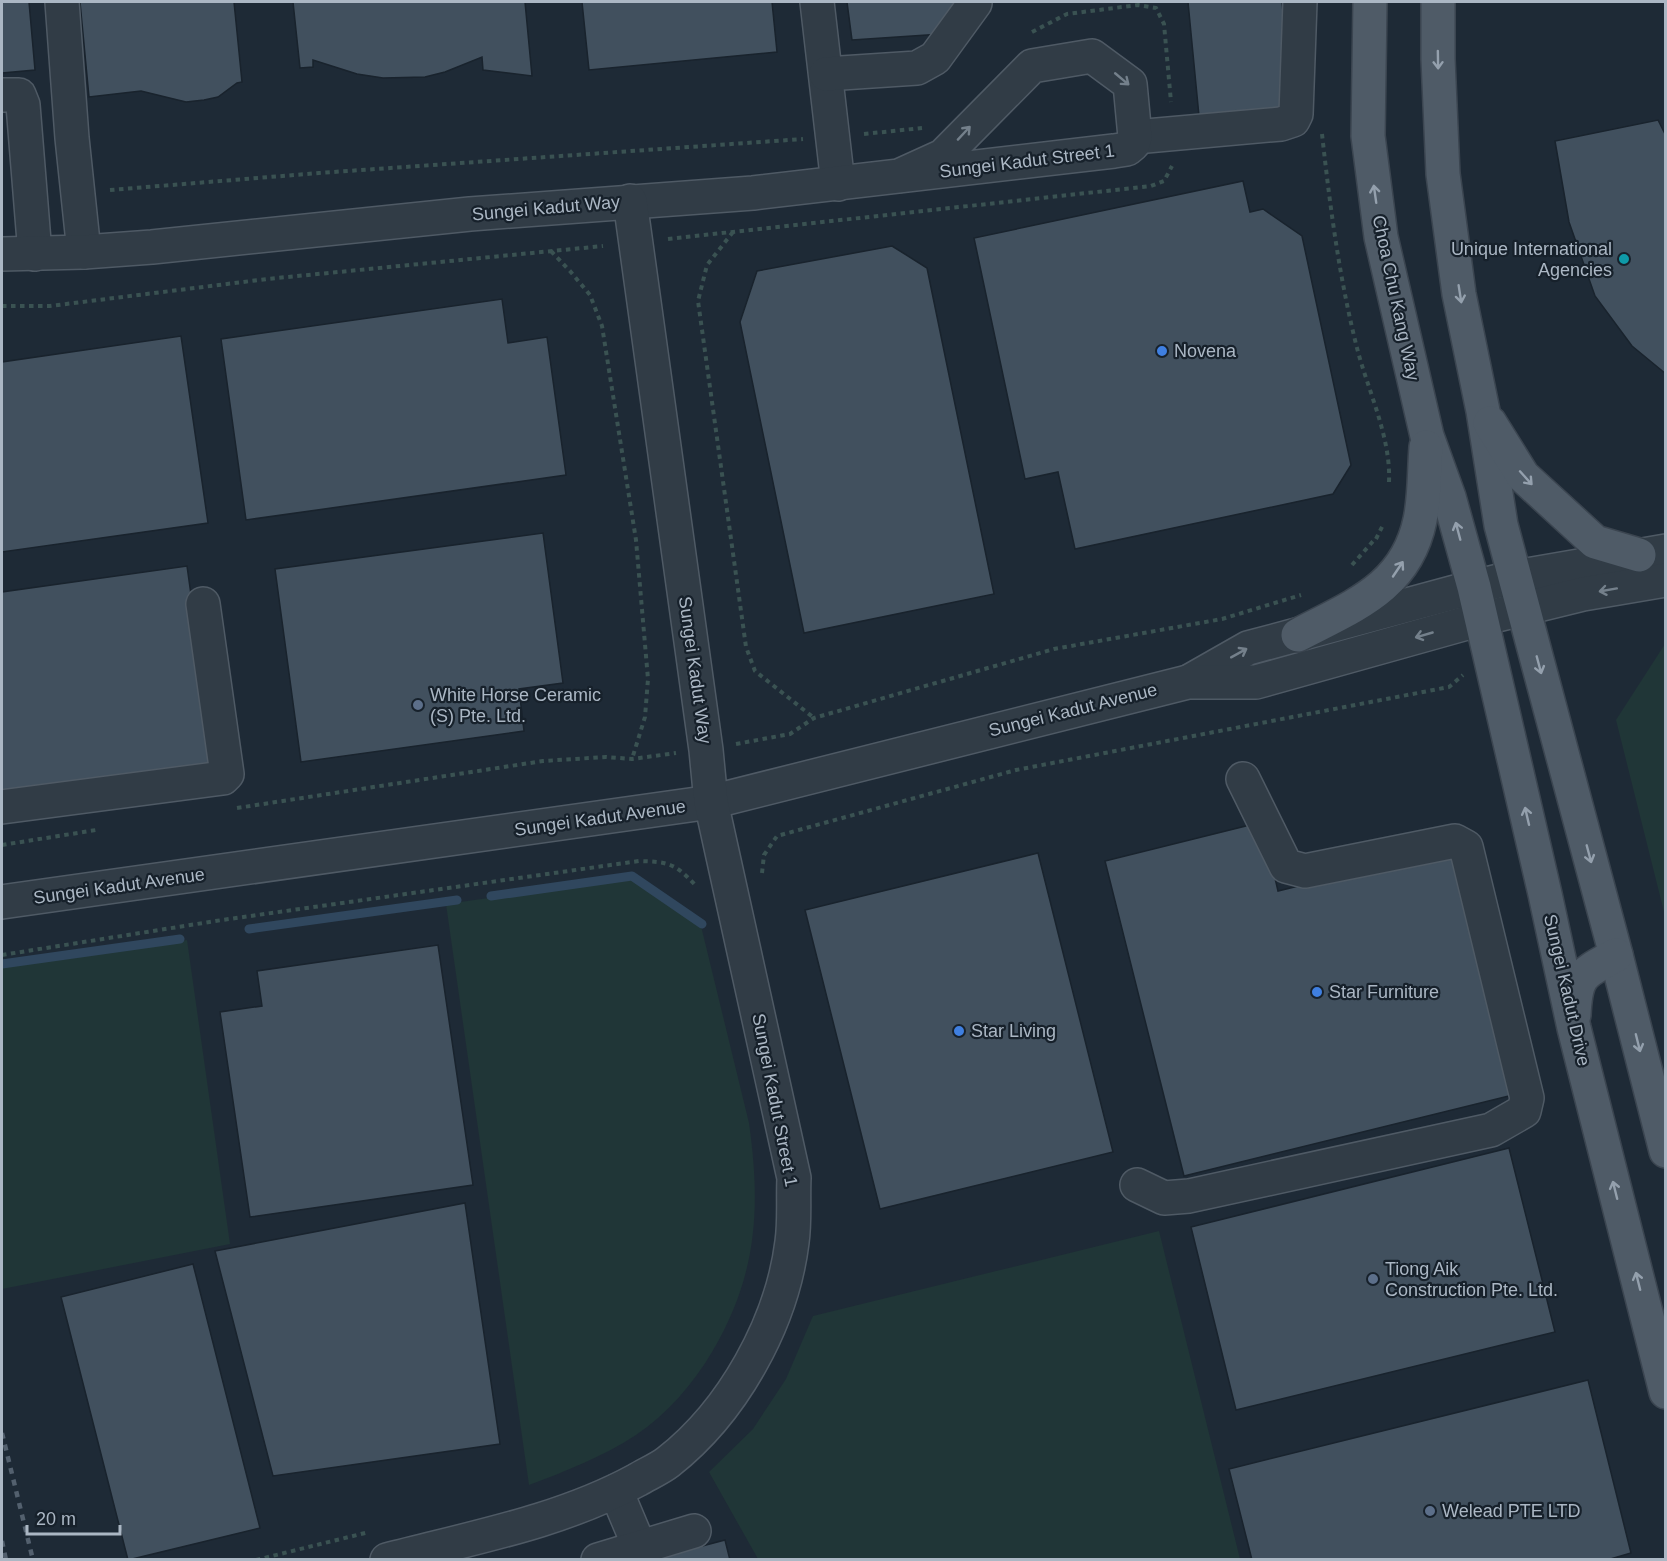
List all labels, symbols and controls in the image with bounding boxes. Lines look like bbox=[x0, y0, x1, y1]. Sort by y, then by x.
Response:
one-way arrow bbox=[1432, 49, 1444, 69]
one-way arrow bbox=[1114, 72, 1130, 86]
one-way arrow bbox=[957, 126, 971, 141]
street label: Sungei Kadut Street 1 bbox=[938, 140, 1116, 182]
one-way arrow bbox=[1370, 185, 1381, 204]
street label: Sungei Kadut Way bbox=[471, 192, 621, 224]
street label: Choa Chu Kang Way bbox=[1369, 214, 1423, 382]
place label: Unique International Agencies bbox=[1451, 239, 1612, 280]
marker: Unique International Agencies bbox=[1617, 252, 1631, 266]
one-way arrow bbox=[1454, 284, 1465, 304]
place label: Novena bbox=[1174, 341, 1237, 361]
marker: Novena bbox=[1155, 344, 1169, 358]
one-way arrow bbox=[1519, 470, 1533, 485]
one-way arrow bbox=[1452, 522, 1463, 541]
one-way arrow bbox=[1392, 560, 1405, 577]
one-way arrow bbox=[1599, 585, 1618, 596]
street label: Sungei Kadut Way bbox=[675, 595, 715, 745]
one-way arrow bbox=[1415, 630, 1434, 641]
one-way arrow bbox=[1230, 647, 1247, 659]
one-way arrow bbox=[1534, 656, 1545, 675]
street label: Sungei Kadut Avenue bbox=[987, 679, 1159, 741]
place label: White Horse Ceramic (S) Pte. Ltd. bbox=[430, 685, 601, 726]
marker: White Horse Ceramic (S) Pte. Ltd. bbox=[411, 698, 425, 712]
street label: Sungei Kadut Avenue bbox=[513, 796, 687, 840]
one-way arrow bbox=[1521, 807, 1532, 826]
one-way arrow bbox=[1584, 844, 1595, 863]
street label: Sungei Kadut Avenue bbox=[32, 864, 206, 908]
street label: Sungei Kadut Drive bbox=[1540, 912, 1594, 1068]
place label: Star Furniture bbox=[1329, 982, 1439, 1002]
marker: Star Furniture bbox=[1310, 985, 1324, 999]
street label: Sungei Kadut Street 1 bbox=[748, 1012, 802, 1188]
place label: Star Living bbox=[971, 1021, 1056, 1041]
marker: Star Living bbox=[952, 1024, 966, 1038]
one-way arrow bbox=[1633, 1033, 1644, 1052]
one-way arrow bbox=[1608, 1180, 1620, 1199]
place label: Tiong Aik Construction Pte. Ltd. bbox=[1385, 1259, 1558, 1300]
marker: Tiong Aik Construction Pte. Ltd. bbox=[1366, 1272, 1380, 1286]
one-way arrow bbox=[1631, 1272, 1643, 1291]
scale bar bbox=[27, 1498, 120, 1536]
place label: Welead PTE LTD bbox=[1442, 1501, 1580, 1521]
marker: Welead PTE LTD bbox=[1423, 1504, 1437, 1518]
text: 20 m bbox=[36, 1509, 76, 1529]

